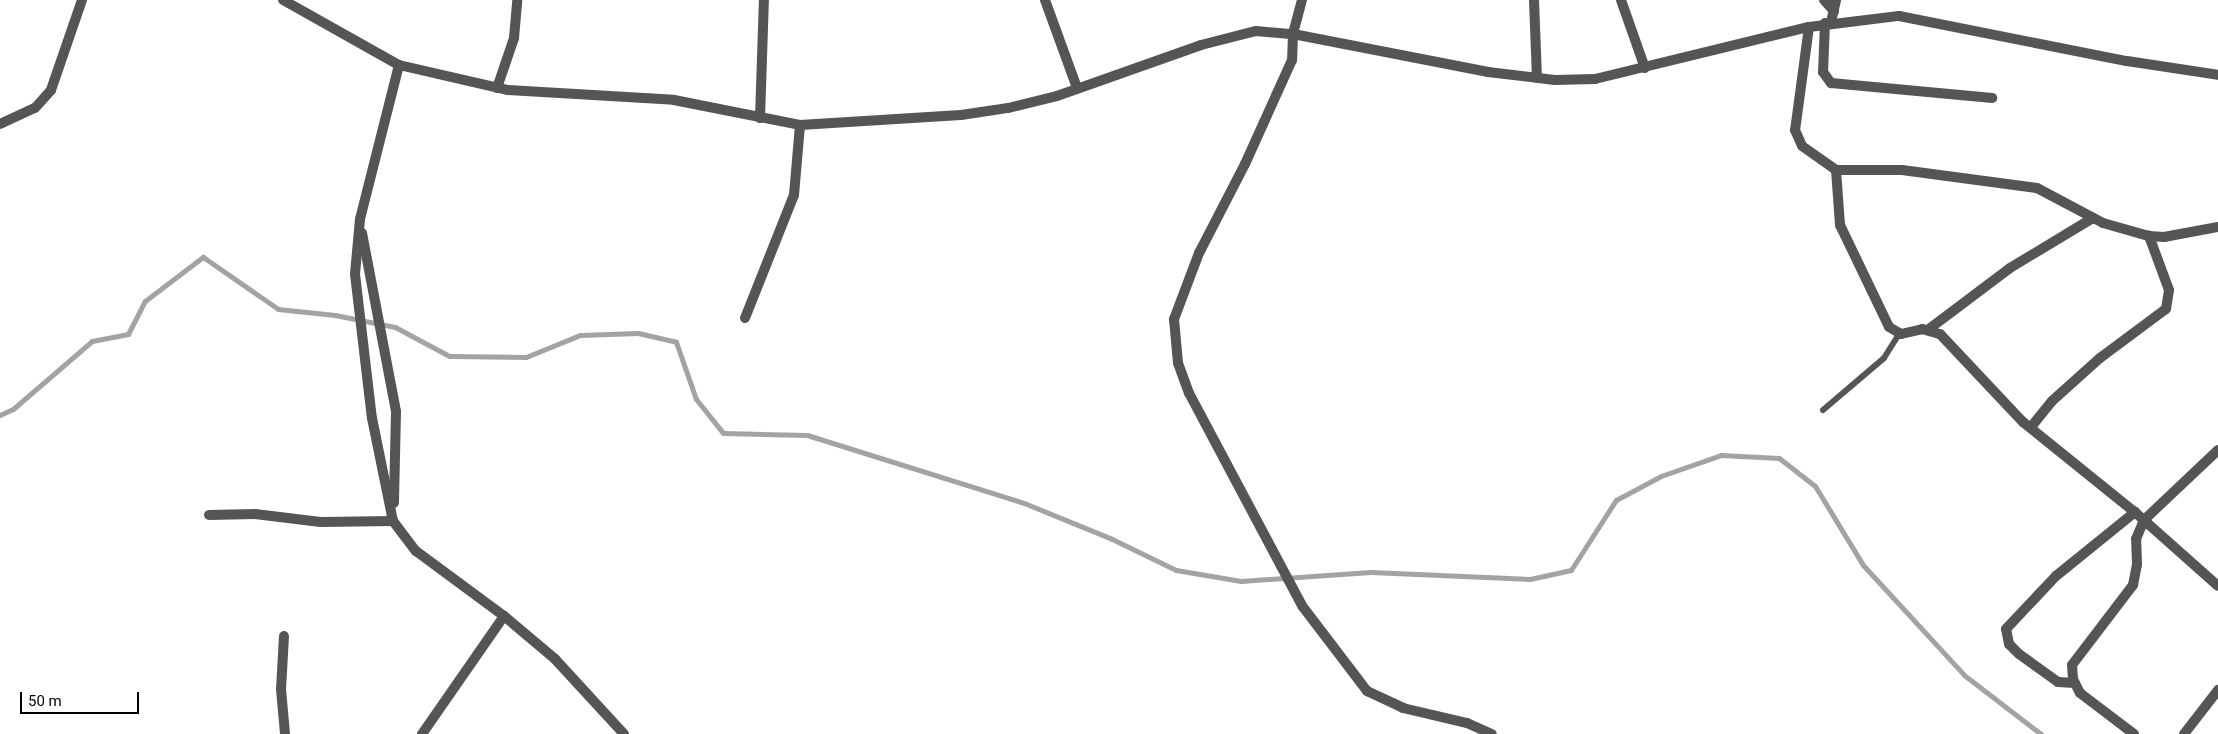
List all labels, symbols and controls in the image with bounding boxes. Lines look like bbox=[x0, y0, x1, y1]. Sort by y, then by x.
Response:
scale bar bbox=[22, 682, 141, 714]
text: 50 m bbox=[28, 692, 62, 710]

